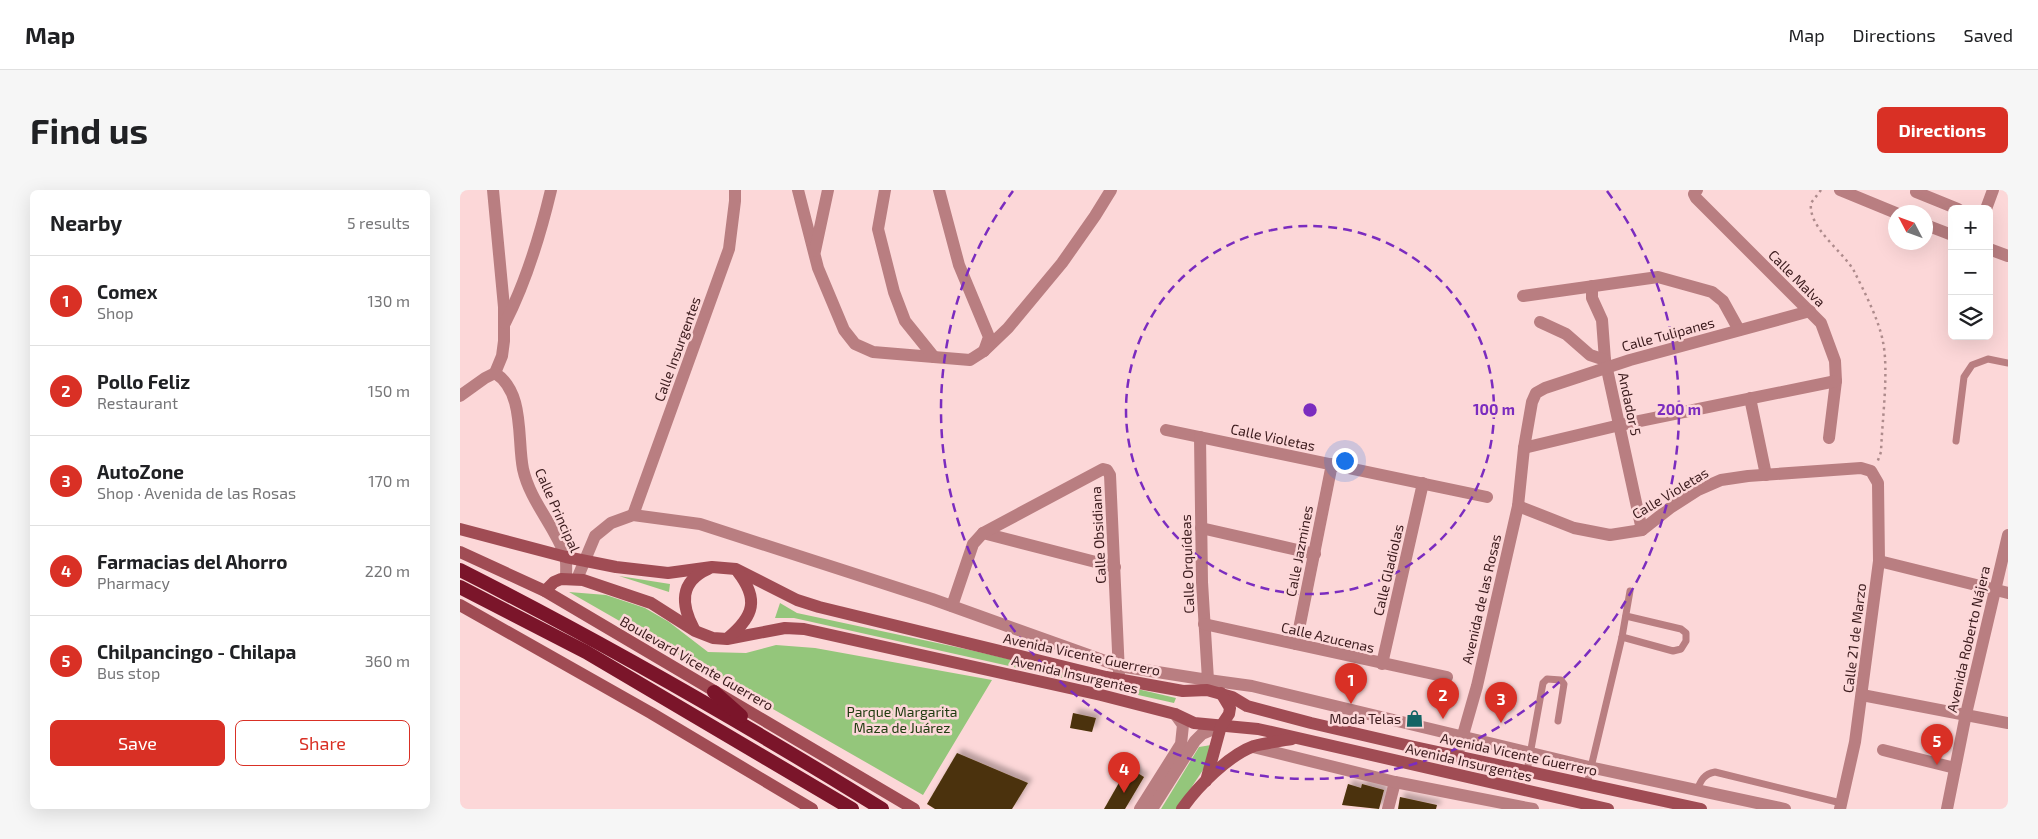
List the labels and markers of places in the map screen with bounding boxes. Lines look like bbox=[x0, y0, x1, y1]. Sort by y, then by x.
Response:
centre of rings bbox=[1301, 401, 1319, 419]
pin: 1 bbox=[1335, 663, 1367, 704]
pin: 2 bbox=[1427, 678, 1459, 719]
pin: 3 bbox=[1485, 682, 1517, 723]
shop icon: Moda Telas bbox=[1405, 708, 1425, 728]
place label: Moda Telas bbox=[1329, 710, 1401, 727]
pin: 5 bbox=[1921, 724, 1953, 765]
pin: 4 bbox=[1108, 752, 1140, 793]

